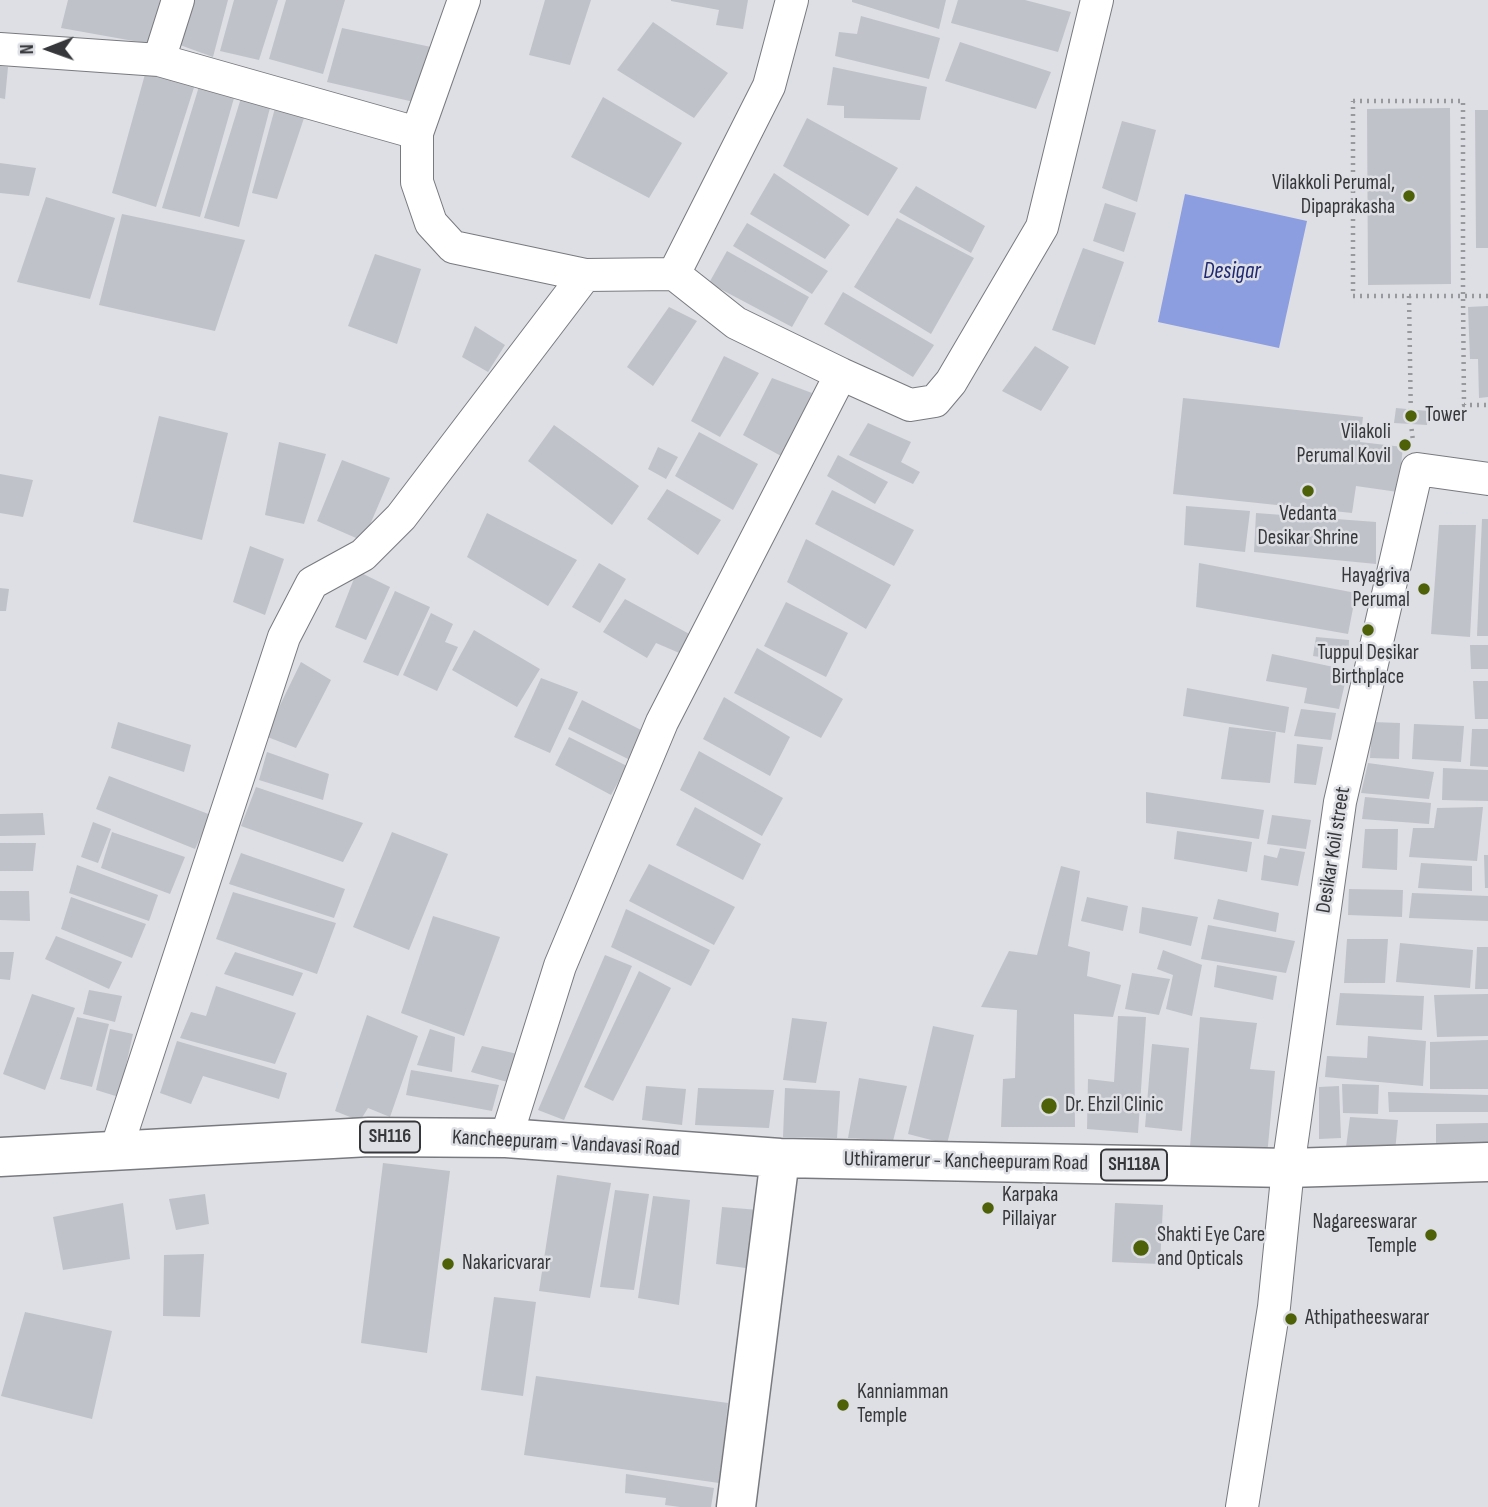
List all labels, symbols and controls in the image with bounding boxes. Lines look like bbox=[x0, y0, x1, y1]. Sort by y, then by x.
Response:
north arrow bbox=[14, 14, 84, 84]
text: N bbox=[16, 44, 39, 55]
place label: Vilakkoli Perumal, Dipaprakasha bbox=[1272, 171, 1395, 221]
marker: Vilakkoli Perumal, Dipaprakasha bbox=[1401, 188, 1417, 204]
water label: Desigar bbox=[1203, 258, 1261, 286]
place label: Tower bbox=[1425, 403, 1467, 429]
marker: Tower bbox=[1403, 408, 1419, 424]
place label: Vilakoli Perumal Kovil bbox=[1296, 420, 1391, 470]
marker: Vilakoli Perumal Kovil bbox=[1397, 437, 1413, 453]
marker: Vedanta Desikar Shrine bbox=[1300, 483, 1316, 499]
place label: Vedanta Desikar Shrine bbox=[1257, 502, 1359, 552]
place label: Hayagriva Perumal bbox=[1341, 564, 1410, 614]
marker: Hayagriva Perumal bbox=[1416, 581, 1432, 597]
marker: Tuppul Desikar Birthplace bbox=[1360, 622, 1376, 638]
place label: Tuppul Desikar Birthplace bbox=[1317, 641, 1419, 691]
street label: Desikar Koil street bbox=[1312, 785, 1356, 915]
place label: Dr. Ehzil Clinic bbox=[1065, 1093, 1164, 1119]
marker: Dr. Ehzil Clinic bbox=[1039, 1096, 1059, 1116]
road number: SH116 bbox=[360, 1121, 420, 1152]
street label: Kancheepuram - Vandavasi Road bbox=[451, 1125, 681, 1163]
street label: Uthiramerur - Kancheepuram Road bbox=[844, 1147, 1088, 1177]
road number: SH118A bbox=[1101, 1149, 1167, 1180]
place label: Karpaka Pillaiyar bbox=[1002, 1183, 1058, 1233]
marker: Karpaka Pillaiyar bbox=[980, 1200, 996, 1216]
place label: Nagareeswarar Temple bbox=[1312, 1210, 1417, 1260]
place label: Shakti Eye Care and Opticals bbox=[1157, 1223, 1265, 1273]
marker: Nagareeswarar Temple bbox=[1423, 1227, 1439, 1243]
marker: Shakti Eye Care and Opticals bbox=[1131, 1238, 1151, 1258]
place label: Nakaricvarar bbox=[462, 1251, 551, 1277]
marker: Nakaricvarar bbox=[440, 1256, 456, 1272]
place label: Athipatheeswarar bbox=[1305, 1306, 1429, 1332]
marker: Athipatheeswarar bbox=[1283, 1311, 1299, 1327]
place label: Kanniamman Temple bbox=[857, 1380, 948, 1430]
marker: Kanniamman Temple bbox=[835, 1397, 851, 1413]

